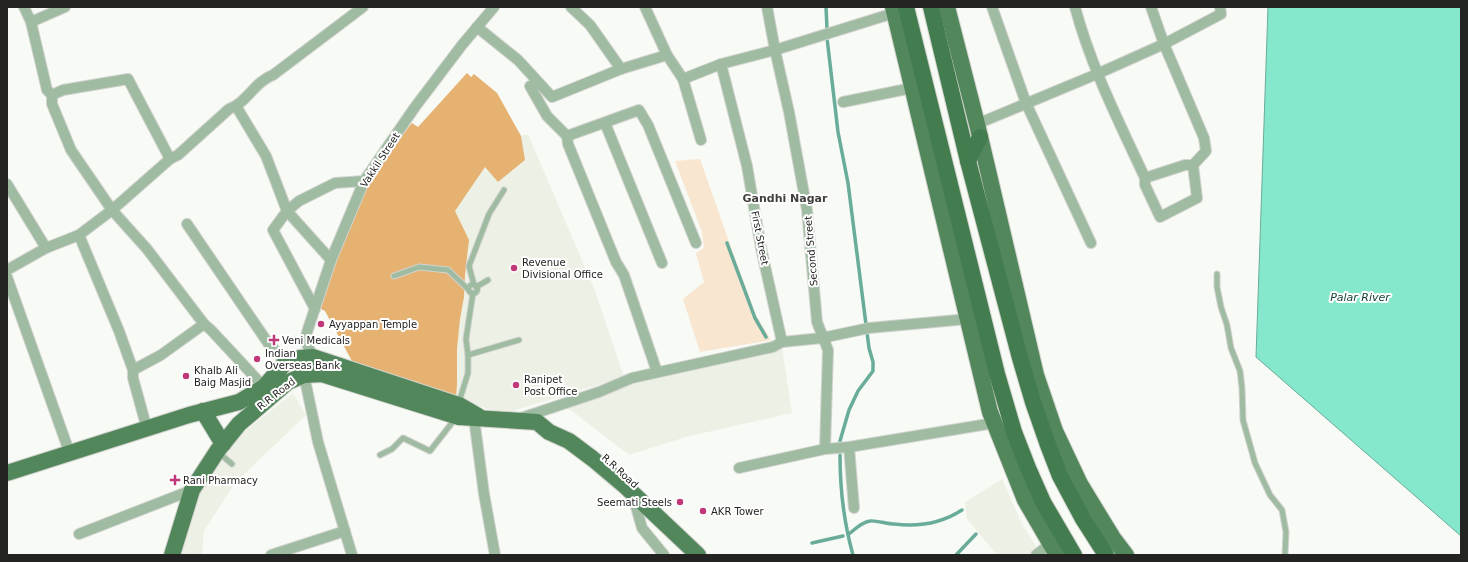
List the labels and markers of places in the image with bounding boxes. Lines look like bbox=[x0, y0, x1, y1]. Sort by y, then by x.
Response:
place label: Revenue Divisional Office bbox=[522, 257, 603, 280]
marker: Revenue Divisional Office bbox=[509, 263, 519, 273]
marker: Ayyappan Temple bbox=[316, 319, 326, 329]
place label: Ayyappan Temple bbox=[329, 319, 417, 330]
marker: Veni Medicals bbox=[269, 335, 279, 345]
place label: Veni Medicals bbox=[282, 335, 350, 346]
place label: Indian Overseas Bank bbox=[265, 348, 340, 371]
marker: Indian Overseas Bank bbox=[252, 354, 262, 364]
place label: Khalb Ali Baig Masjid bbox=[194, 365, 251, 388]
marker: Khalb Ali Baig Masjid bbox=[181, 371, 191, 381]
place label: Ranipet Post Office bbox=[524, 374, 577, 397]
marker: Ranipet Post Office bbox=[511, 380, 521, 390]
marker: Rani Pharmacy bbox=[170, 475, 180, 485]
place label: Rani Pharmacy bbox=[183, 475, 258, 486]
place label: Seemati Steels bbox=[597, 497, 672, 508]
marker: Seemati Steels bbox=[675, 497, 685, 507]
marker: AKR Tower bbox=[698, 506, 708, 516]
place label: AKR Tower bbox=[711, 506, 764, 517]

